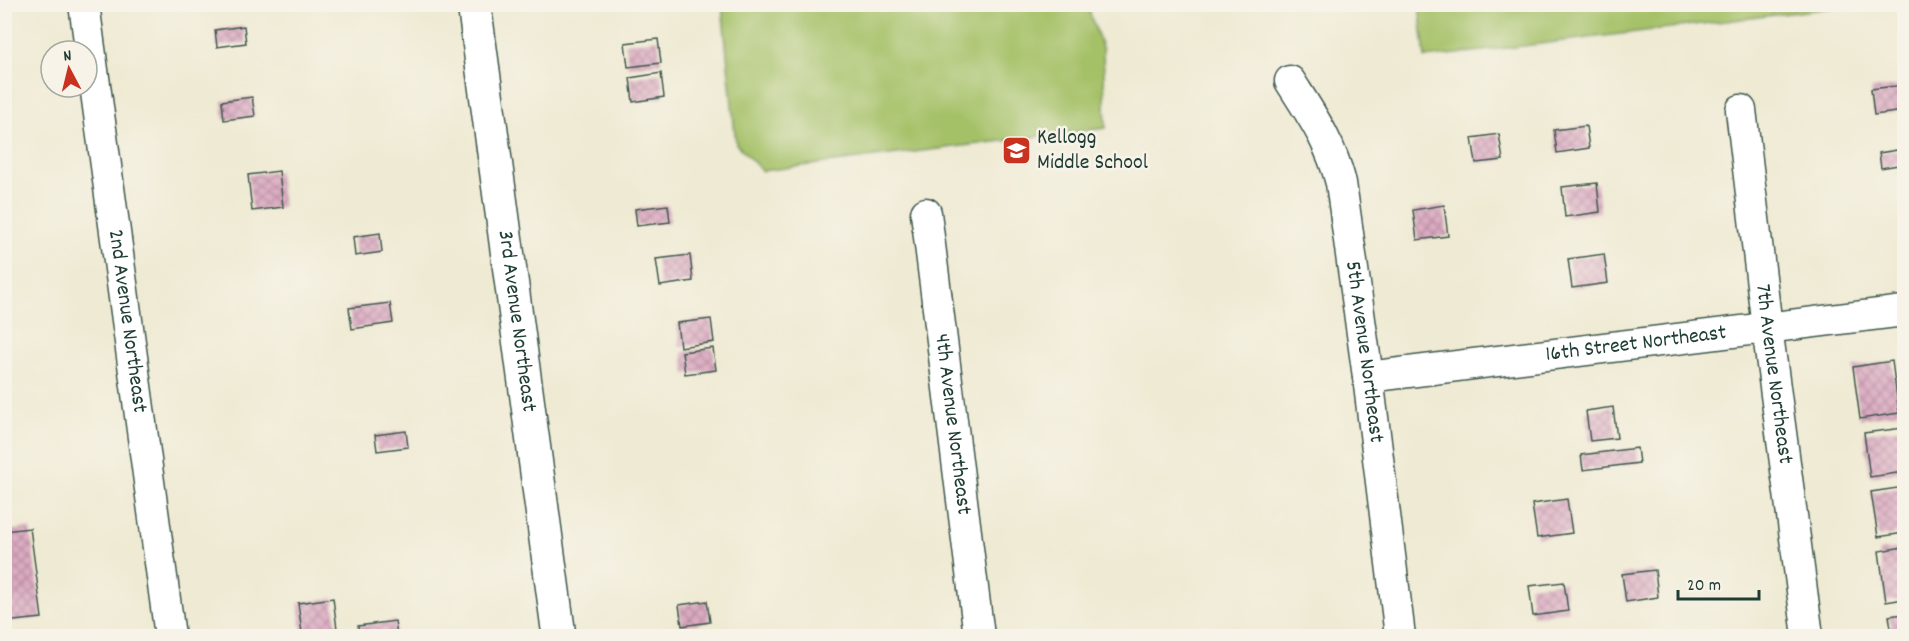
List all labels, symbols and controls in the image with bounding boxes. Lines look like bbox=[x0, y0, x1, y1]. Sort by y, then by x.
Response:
north arrow bbox=[39, 39, 99, 99]
text: N bbox=[62, 45, 73, 68]
place label: Kellogg Middle School bbox=[1037, 123, 1148, 179]
school or university icon: Kellogg Middle School bbox=[1000, 135, 1032, 167]
street label: 2nd Avenue Northeast bbox=[99, 227, 155, 415]
street label: 3rd Avenue Northeast bbox=[489, 228, 544, 414]
street label: 5th Avenue Northeast bbox=[1337, 259, 1391, 445]
street label: 7th Avenue Northeast bbox=[1746, 282, 1801, 466]
street label: 16th Street Northeast bbox=[1544, 318, 1728, 370]
street label: 4th Avenue Northeast bbox=[926, 332, 979, 517]
scale bar bbox=[1678, 563, 1759, 601]
text: 20 m bbox=[1687, 574, 1721, 599]

